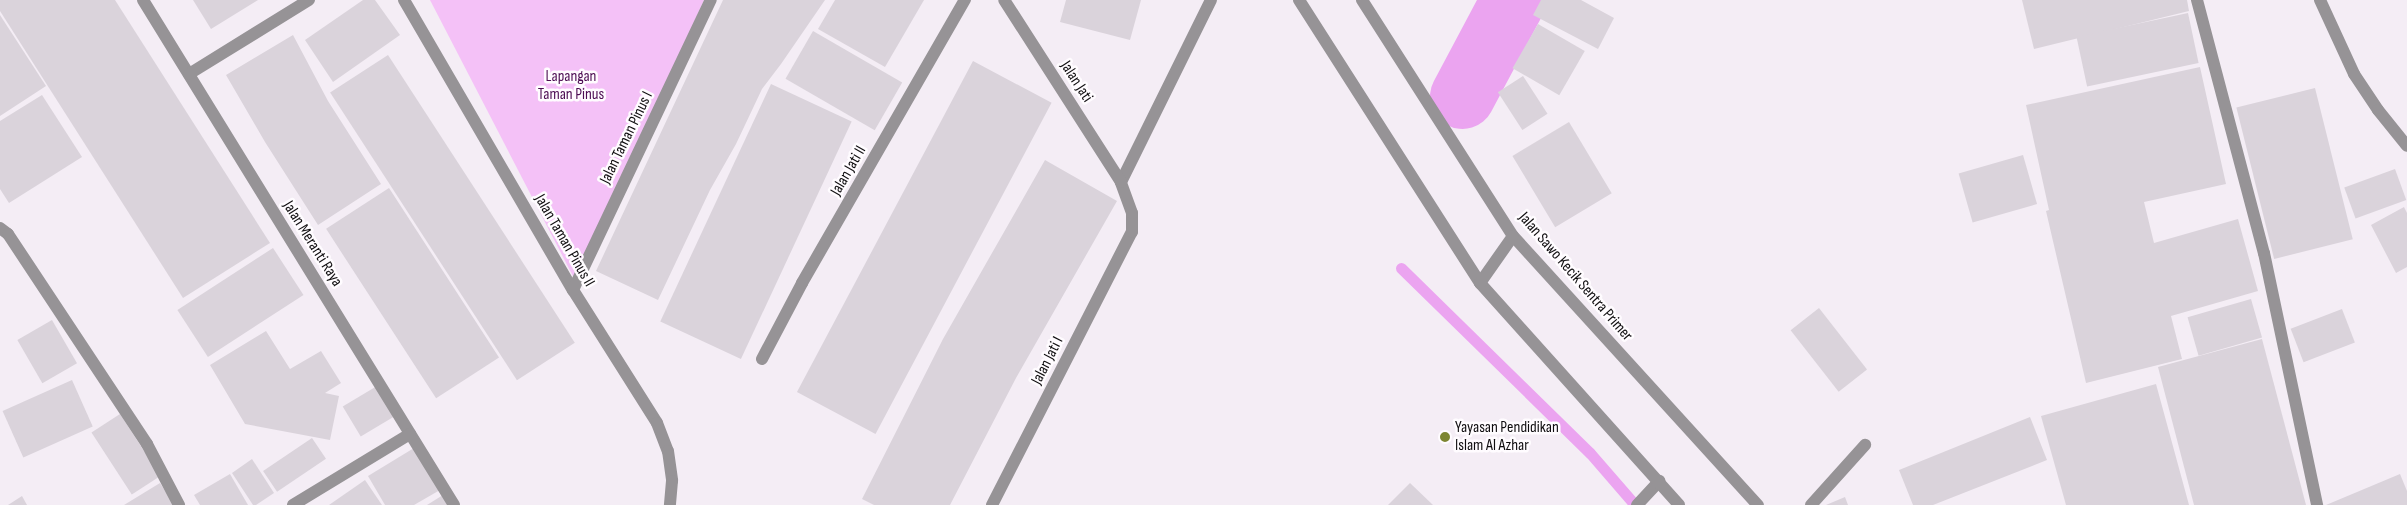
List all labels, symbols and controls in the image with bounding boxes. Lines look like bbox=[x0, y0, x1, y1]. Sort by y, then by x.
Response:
street label: Jalan Jati bbox=[1056, 58, 1096, 106]
park label: Lapangan Taman Pinus bbox=[538, 67, 604, 105]
street label: Jalan Taman Pinus I bbox=[596, 89, 658, 187]
street label: Jalan Jati II bbox=[827, 143, 871, 199]
street label: Jalan Taman Pinus II bbox=[530, 191, 598, 291]
street label: Jalan Meranti Raya bbox=[278, 198, 346, 290]
street label: Jalan Sawo Kecik Sentra Primer bbox=[1514, 209, 1636, 345]
street label: Jalan Jati I bbox=[1028, 334, 1068, 388]
place label: Yayasan Pendidikan Islam Al Azhar bbox=[1455, 418, 1559, 456]
marker: Yayasan Pendidikan Islam Al Azhar bbox=[1439, 431, 1451, 443]

